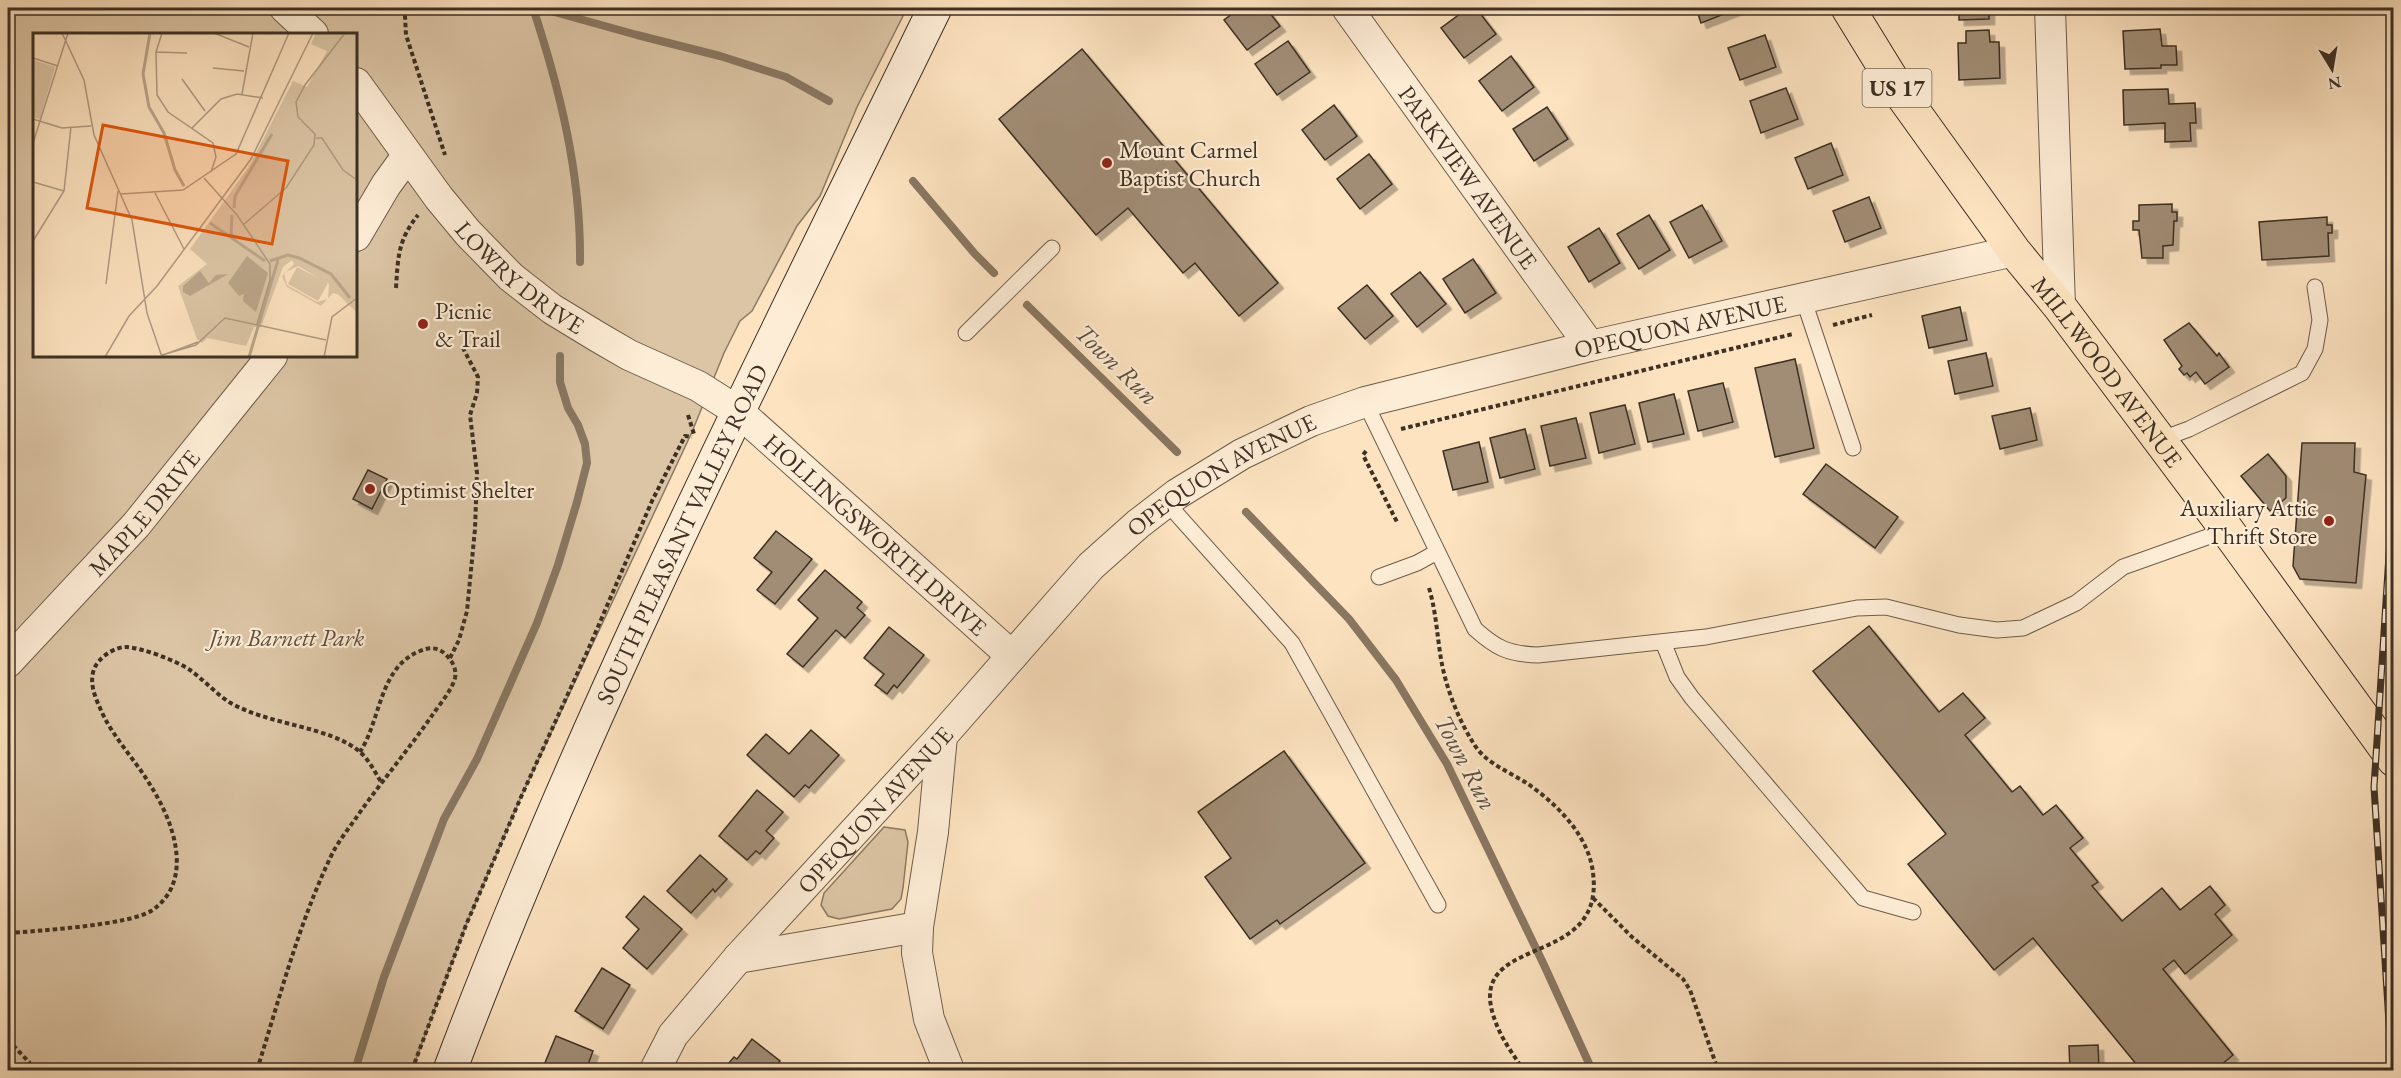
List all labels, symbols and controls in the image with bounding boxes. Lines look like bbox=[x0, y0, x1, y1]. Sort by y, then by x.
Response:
inset map bbox=[33, 33, 357, 357]
north arrow bbox=[2302, 39, 2362, 99]
road number: US 17 bbox=[1862, 69, 1932, 107]
text: N bbox=[2326, 72, 2343, 95]
street label: PARKVIEW AVENUE bbox=[1392, 79, 1545, 275]
place label: Mount Carmel Baptist Church bbox=[1119, 134, 1261, 193]
marker: Mount Carmel Baptist Church bbox=[1100, 156, 1114, 170]
street label: LOWRY DRIVE bbox=[449, 214, 590, 341]
street label: MILLWOOD AVENUE bbox=[2025, 269, 2190, 473]
street label: OPEQUON AVENUE bbox=[1571, 287, 1789, 365]
place label: Picnic & Trail bbox=[435, 295, 501, 354]
water label: Town Run bbox=[1068, 316, 1166, 412]
marker: Picnic & Trail bbox=[416, 317, 430, 331]
street label: SOUTH PLEASANT VALLEY ROAD bbox=[588, 359, 774, 709]
street label: OPEQUON AVENUE bbox=[1120, 405, 1321, 543]
street label: HOLLINGSWORTH DRIVE bbox=[757, 426, 994, 642]
street label: MAPLE DRIVE bbox=[81, 443, 206, 582]
place label: Optimist Shelter bbox=[382, 474, 534, 505]
marker: Optimist Shelter bbox=[363, 482, 377, 496]
place label: Auxiliary Attic Thrift Store bbox=[2179, 492, 2317, 551]
marker: Auxiliary Attic Thrift Store bbox=[2322, 514, 2336, 528]
park label: Jim Barnett Park bbox=[204, 622, 365, 653]
water label: Town Run bbox=[1427, 708, 1505, 816]
street label: OPEQUON AVENUE bbox=[790, 719, 959, 900]

